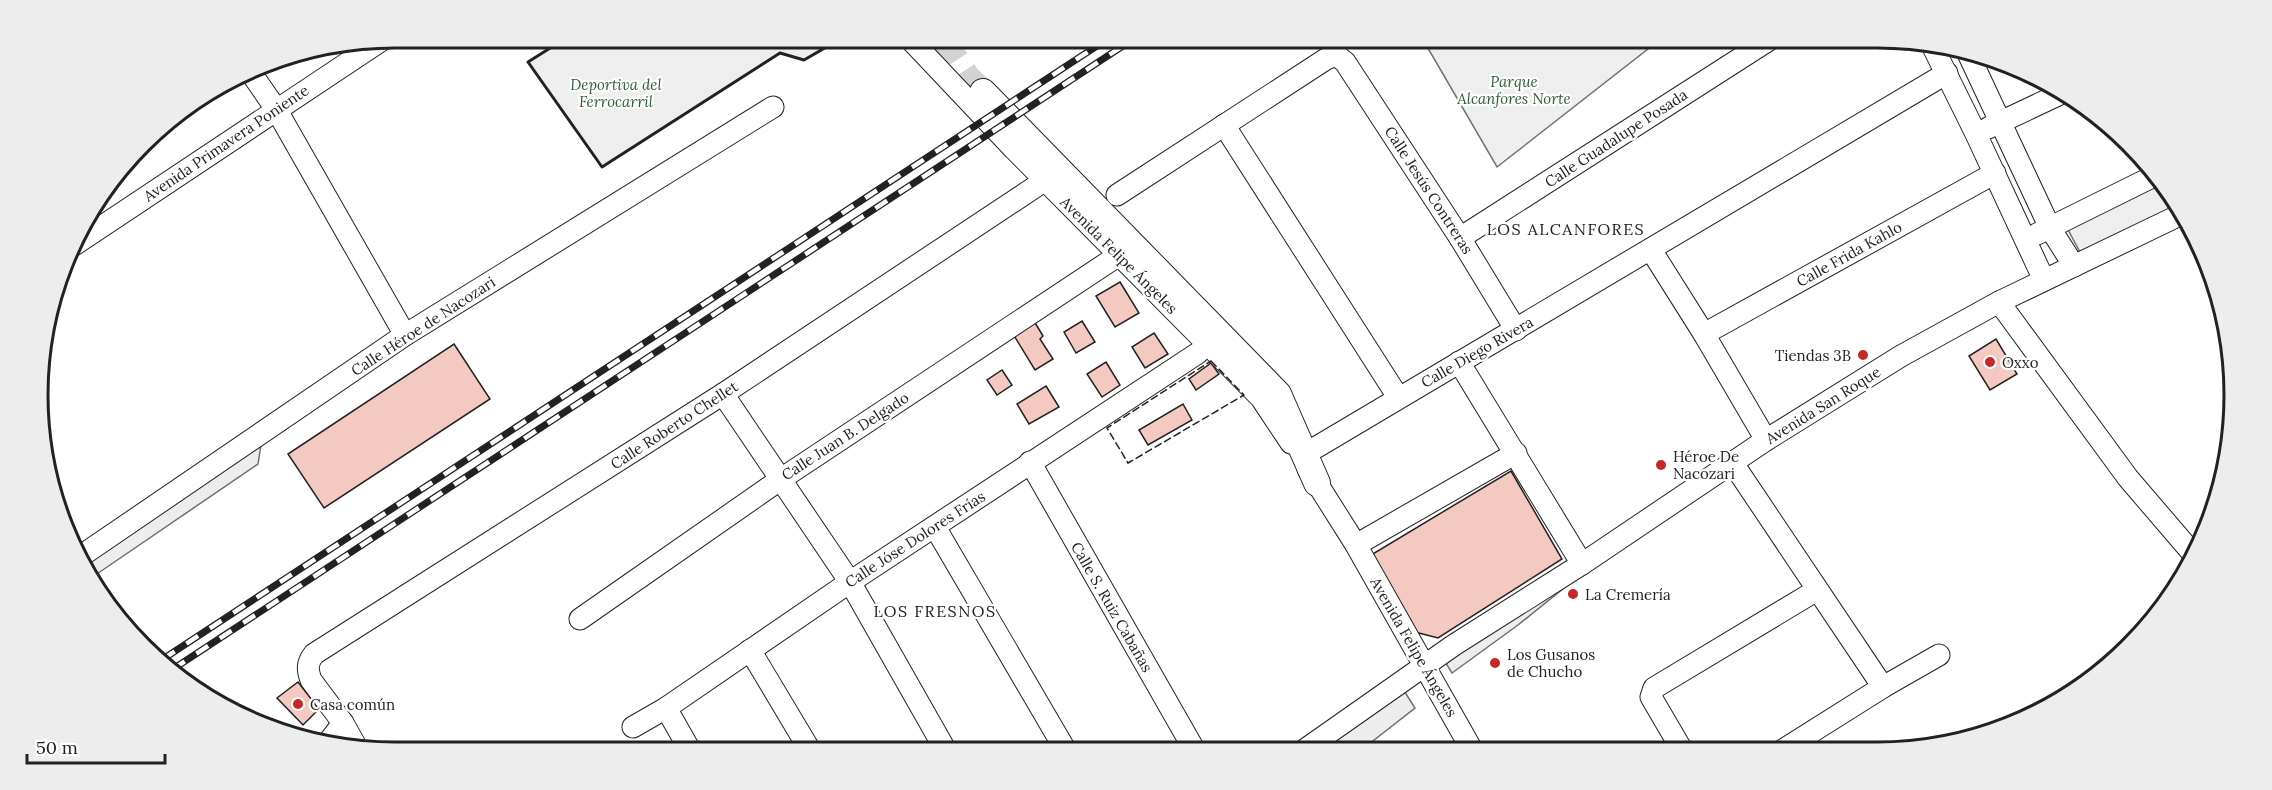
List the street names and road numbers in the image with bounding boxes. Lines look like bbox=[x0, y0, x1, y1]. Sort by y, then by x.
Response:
street label: Avenida Primavera Poniente bbox=[139, 81, 312, 206]
street label: Calle Guadalupe Posada bbox=[1541, 85, 1691, 191]
street label: Calle Jesús Contreras bbox=[1381, 123, 1477, 257]
street label: Avenida Felipe Ángeles bbox=[1056, 192, 1182, 318]
street label: Calle Frida Kahlo bbox=[1793, 217, 1905, 291]
street label: Calle Héroe de Nacozari bbox=[347, 272, 499, 380]
street label: Calle Diego Rivera bbox=[1418, 312, 1537, 392]
street label: Avenida San Roque bbox=[1761, 362, 1884, 449]
street label: Calle Roberto Chellet bbox=[607, 377, 741, 473]
street label: Calle Juan B. Delgado bbox=[778, 388, 912, 484]
street label: Calle Jóse Dolores Frías bbox=[841, 486, 989, 591]
street label: Calle S. Ruiz Cabañas bbox=[1067, 538, 1157, 676]
street label: Avenida Felipe Ángeles bbox=[1366, 573, 1462, 720]

